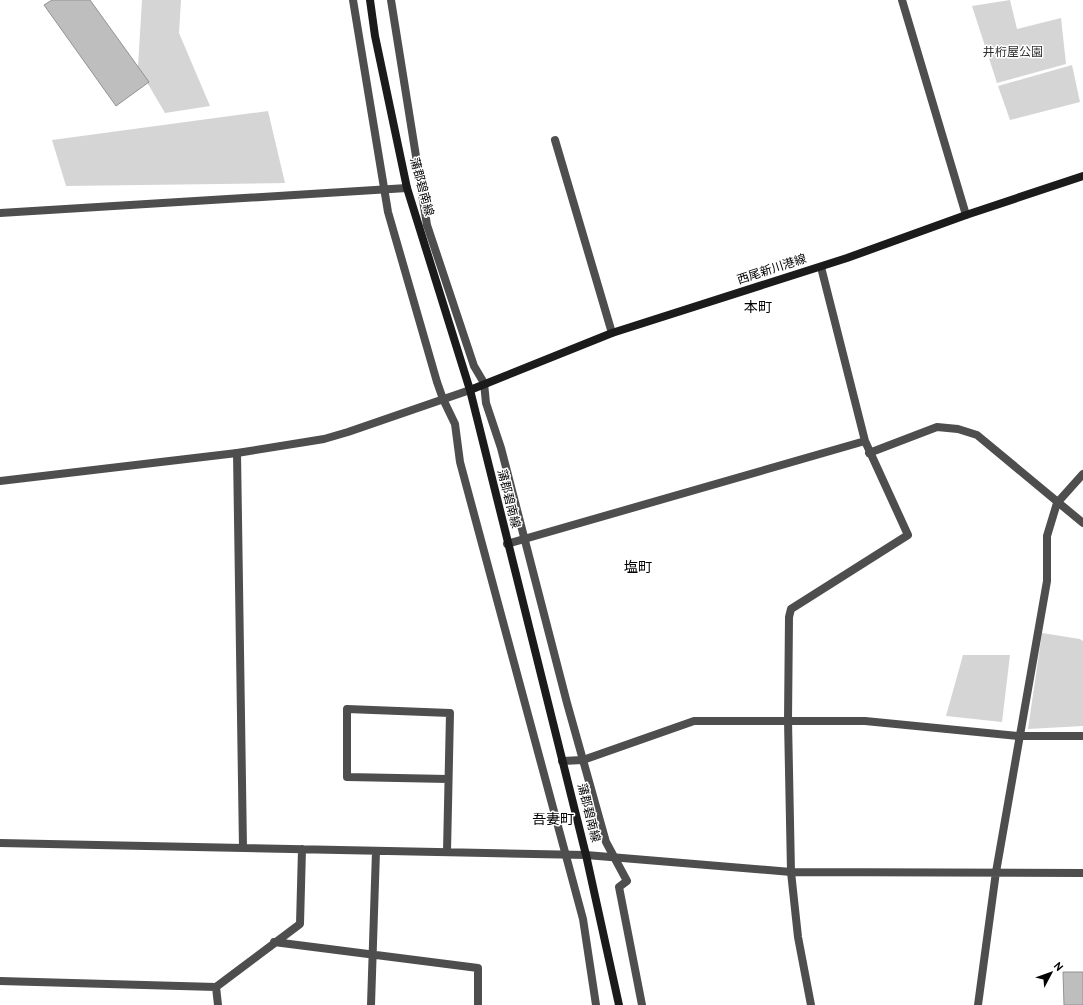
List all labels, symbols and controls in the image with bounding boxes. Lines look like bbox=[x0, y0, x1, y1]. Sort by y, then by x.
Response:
park label: 井桁屋公園 bbox=[983, 45, 1043, 61]
street label: 蒲郡碧南線 bbox=[406, 156, 436, 218]
street label: 西尾新川港線 bbox=[735, 251, 809, 289]
district label: 本町 bbox=[744, 300, 772, 317]
street label: 蒲郡碧南線 bbox=[493, 468, 523, 530]
district label: 塩町 bbox=[624, 559, 652, 577]
street label: 蒲郡碧南線 bbox=[573, 782, 603, 844]
district label: 吾妻町 bbox=[532, 812, 574, 829]
north arrow bbox=[1031, 953, 1071, 993]
text: N bbox=[1050, 960, 1066, 975]

